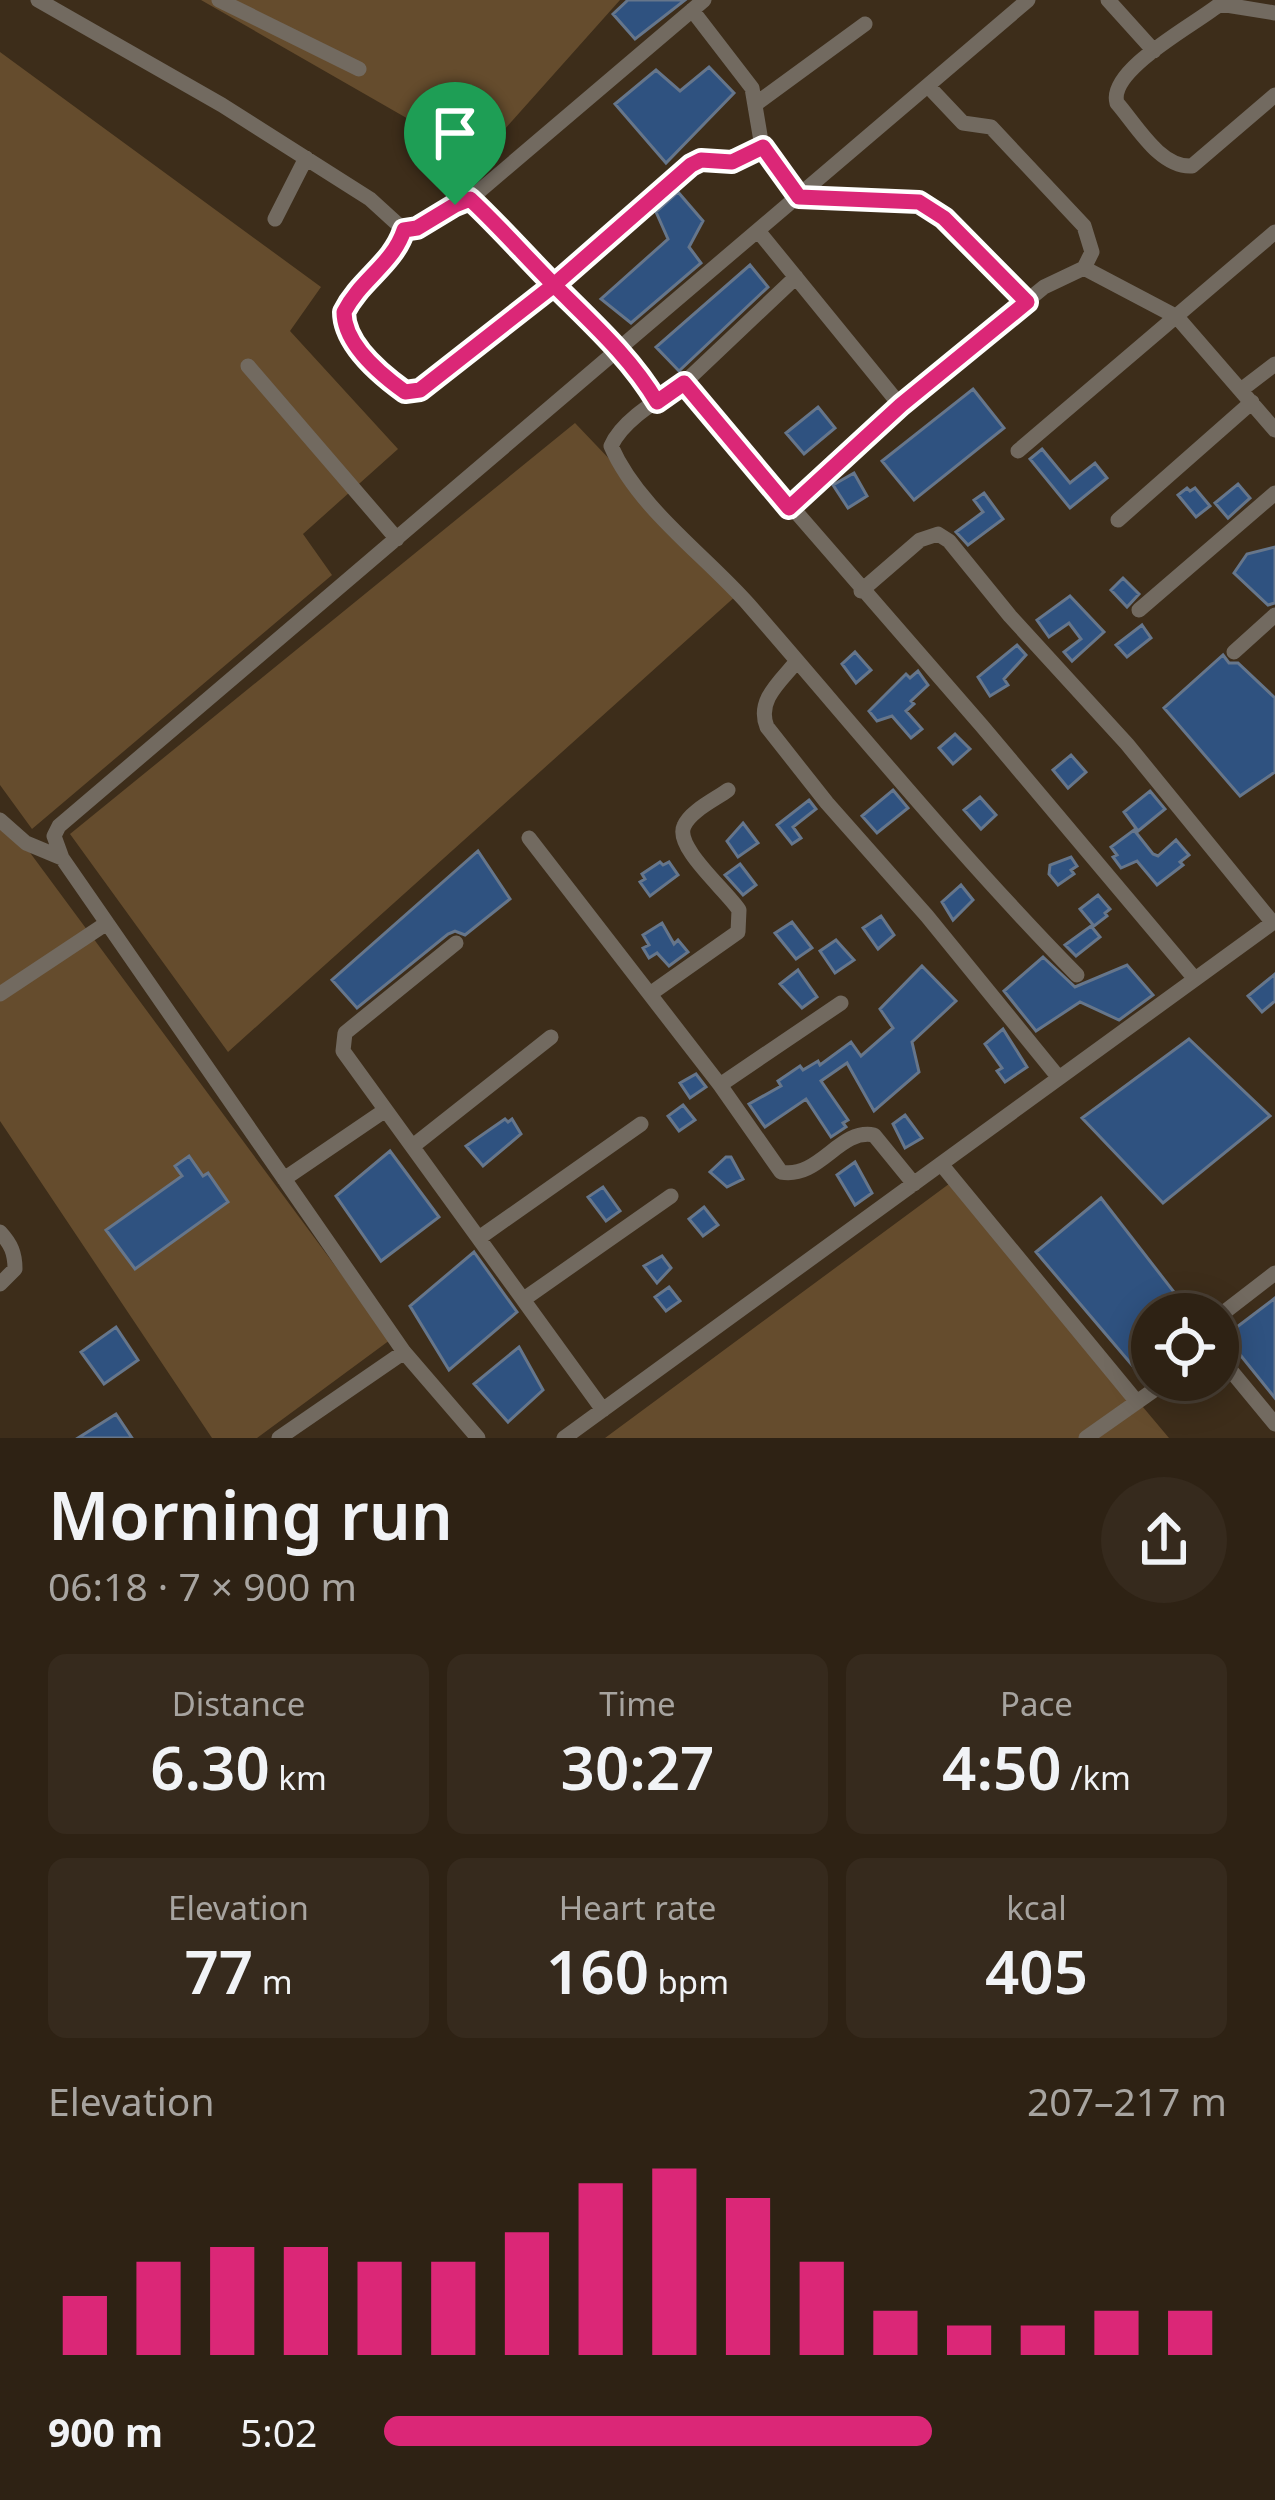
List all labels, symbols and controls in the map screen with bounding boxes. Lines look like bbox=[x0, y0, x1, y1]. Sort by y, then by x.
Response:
pin bbox=[404, 82, 506, 205]
icon: arrive bbox=[422, 100, 488, 166]
map controls bbox=[1131, 1293, 1239, 1401]
button: locate bbox=[1131, 1293, 1239, 1401]
text: Morning run bbox=[48, 1469, 453, 1559]
button: share bbox=[1101, 1477, 1227, 1603]
text: 06:18 · 7 × 900 m bbox=[48, 1559, 357, 1612]
text: Distance bbox=[172, 1681, 305, 1726]
text: Time bbox=[599, 1681, 676, 1726]
text: Pace bbox=[1000, 1681, 1073, 1726]
text: 6.30 bbox=[150, 1726, 270, 1808]
text: 30:27 bbox=[561, 1726, 714, 1808]
text: 4:50 bbox=[942, 1726, 1062, 1808]
text: km bbox=[270, 1755, 327, 1800]
text: /km bbox=[1062, 1755, 1131, 1800]
text: Elevation bbox=[168, 1885, 309, 1930]
text: Heart rate bbox=[559, 1885, 716, 1930]
text: kcal bbox=[1006, 1885, 1067, 1930]
text: 77 bbox=[184, 1930, 253, 2012]
text: 160 bbox=[546, 1930, 649, 2012]
text: 405 bbox=[985, 1930, 1088, 2012]
text: m bbox=[253, 1959, 293, 2004]
text: bpm bbox=[649, 1959, 729, 2004]
text: Elevation bbox=[48, 2074, 215, 2127]
text: 207–217 m bbox=[1027, 2074, 1227, 2127]
text: 900 m bbox=[48, 2405, 163, 2458]
text: 5:02 bbox=[240, 2405, 317, 2458]

